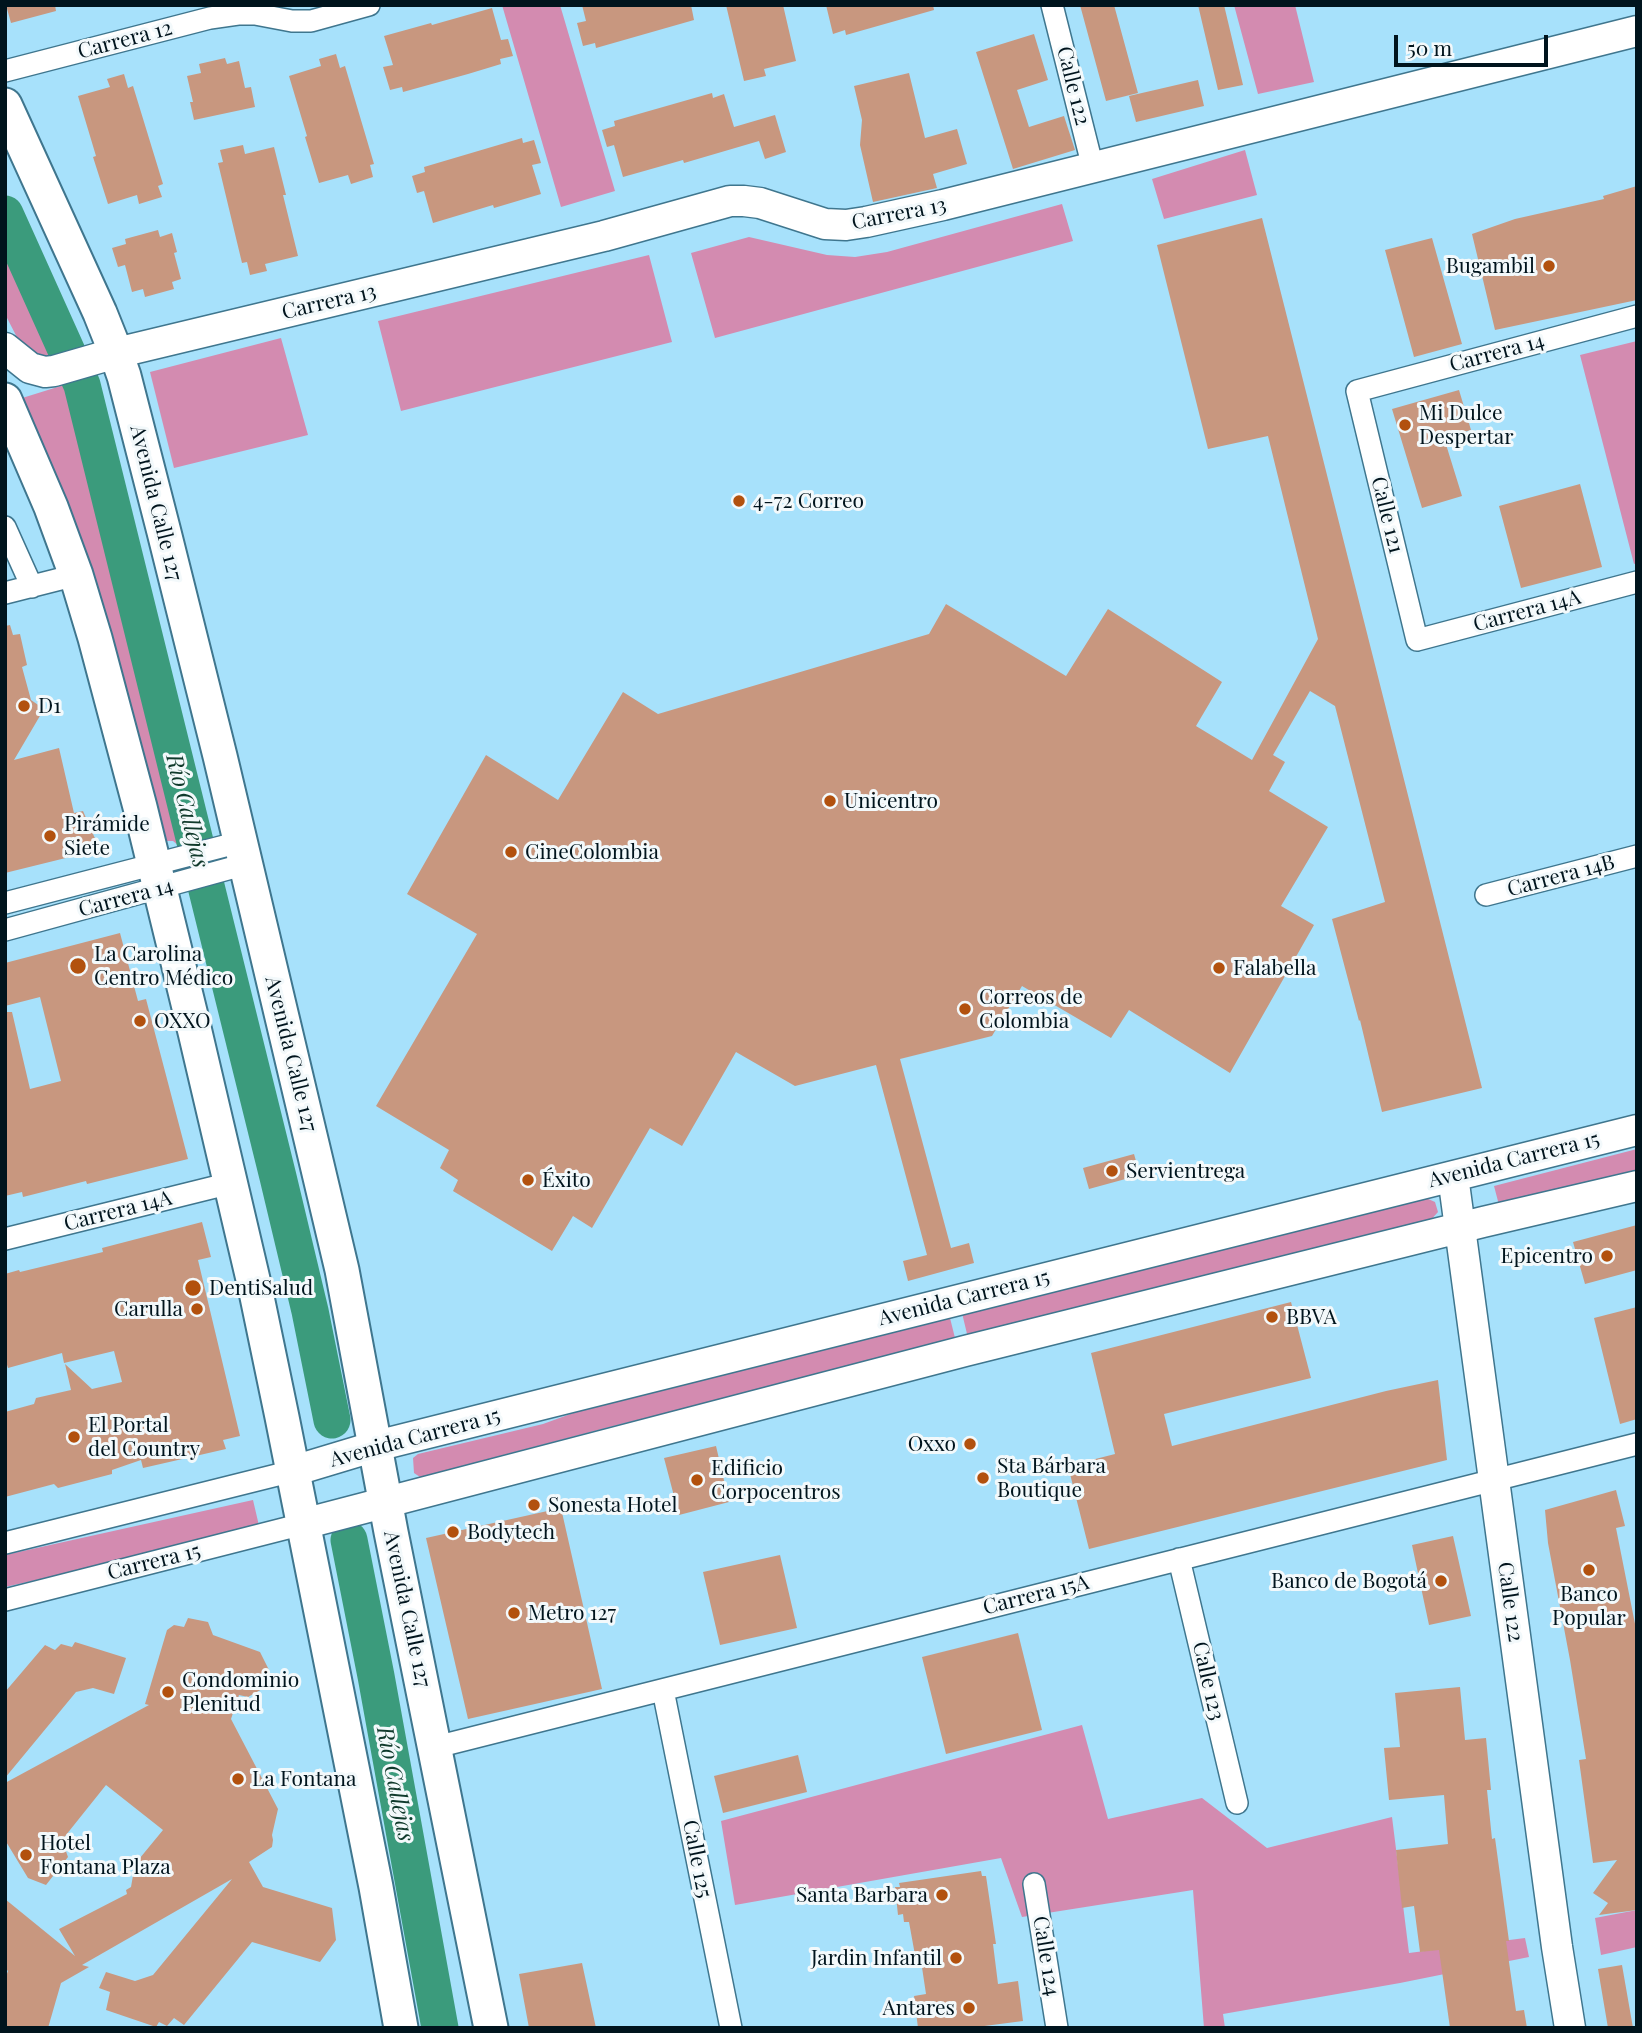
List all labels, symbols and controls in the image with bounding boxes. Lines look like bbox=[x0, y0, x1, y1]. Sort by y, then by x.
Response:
street label: Carrera 12 bbox=[75, 15, 175, 65]
scale bar bbox=[1397, 21, 1551, 65]
text: 50 m bbox=[1407, 33, 1452, 61]
street label: Calle 122 bbox=[1051, 44, 1095, 128]
street label: Carrera 13 bbox=[850, 192, 948, 236]
place label: Bugambil bbox=[1446, 253, 1535, 279]
marker: Bugambil bbox=[1541, 258, 1557, 274]
street label: Carrera 13 bbox=[280, 279, 378, 325]
street label: Carrera 14 bbox=[1447, 328, 1547, 378]
place label: Mi Dulce Despertar bbox=[1419, 400, 1514, 450]
marker: Mi Dulce Despertar bbox=[1397, 417, 1413, 433]
street label: Avenida Calle 127 bbox=[124, 423, 188, 583]
street label: Calle 121 bbox=[1365, 474, 1409, 556]
place label: 4-72 Correo bbox=[753, 488, 864, 514]
marker: 4-72 Correo bbox=[731, 493, 747, 509]
street label: Carrera 14A bbox=[1471, 585, 1583, 637]
place label: D1 bbox=[38, 693, 61, 719]
marker: D1 bbox=[16, 698, 32, 714]
water label: Río Callejas bbox=[160, 751, 214, 871]
place label: Unicentro bbox=[844, 788, 938, 814]
marker: Unicentro bbox=[822, 793, 838, 809]
place label: Pirámide Siete bbox=[64, 811, 150, 861]
marker: Pirámide Siete bbox=[42, 828, 58, 844]
place label: CineColombia bbox=[525, 839, 659, 865]
marker: CineColombia bbox=[503, 844, 519, 860]
street label: Carrera 14B bbox=[1505, 850, 1617, 902]
street label: Carrera 14 bbox=[76, 873, 176, 923]
place label: La Carolina Centro Médico bbox=[94, 941, 233, 991]
place label: Falabella bbox=[1233, 955, 1316, 981]
marker: La Carolina Centro Médico bbox=[68, 956, 88, 976]
marker: Falabella bbox=[1211, 960, 1227, 976]
street label: Avenida Calle 127 bbox=[259, 974, 323, 1134]
place label: Correos de Colombia bbox=[979, 984, 1083, 1034]
marker: Correos de Colombia bbox=[957, 1001, 973, 1017]
place label: OXXO bbox=[154, 1008, 211, 1034]
marker: OXXO bbox=[132, 1013, 148, 1029]
street label: Avenida Carrera 15 bbox=[1426, 1127, 1602, 1193]
place label: Servientrega bbox=[1126, 1158, 1245, 1184]
marker: Servientrega bbox=[1104, 1163, 1120, 1179]
place label: Éxito bbox=[542, 1167, 591, 1193]
marker: Éxito bbox=[520, 1172, 536, 1188]
street label: Carrera 14A bbox=[61, 1185, 175, 1237]
place label: Epicentro bbox=[1501, 1243, 1593, 1269]
marker: Epicentro bbox=[1599, 1248, 1615, 1264]
street label: Avenida Carrera 15 bbox=[876, 1265, 1052, 1331]
place label: DentiSalud bbox=[209, 1275, 313, 1301]
marker: DentiSalud bbox=[183, 1278, 203, 1298]
place label: Carulla bbox=[114, 1296, 183, 1322]
marker: Carulla bbox=[189, 1301, 205, 1317]
place label: BBVA bbox=[1286, 1304, 1337, 1330]
marker: BBVA bbox=[1264, 1309, 1280, 1325]
street label: Avenida Carrera 15 bbox=[327, 1403, 503, 1473]
place label: El Portal del Country bbox=[88, 1412, 200, 1462]
marker: El Portal del Country bbox=[66, 1429, 82, 1445]
place label: Oxxo bbox=[908, 1431, 956, 1457]
marker: Oxxo bbox=[962, 1436, 978, 1452]
place label: Sta Bárbara Boutique bbox=[997, 1453, 1106, 1503]
place label: Edificio Corpocentros bbox=[711, 1455, 841, 1505]
marker: Sta Bárbara Boutique bbox=[975, 1470, 991, 1486]
marker: Edificio Corpocentros bbox=[689, 1472, 705, 1488]
place label: Sonesta Hotel bbox=[548, 1492, 678, 1518]
marker: Sonesta Hotel bbox=[526, 1497, 542, 1513]
place label: Bodytech bbox=[467, 1519, 555, 1545]
marker: Bodytech bbox=[445, 1524, 461, 1540]
street label: Avenida Calle 127 bbox=[378, 1528, 436, 1690]
street label: Carrera 15 bbox=[105, 1538, 203, 1586]
street label: Calle 122 bbox=[1492, 1560, 1528, 1644]
marker: Banco Popular bbox=[1581, 1562, 1597, 1578]
place label: Banco de Bogotá bbox=[1271, 1568, 1427, 1594]
street label: Carrera 15A bbox=[980, 1570, 1092, 1620]
marker: Banco de Bogotá bbox=[1433, 1573, 1449, 1589]
place label: Banco Popular bbox=[1552, 1581, 1626, 1631]
place label: Metro 127 bbox=[528, 1600, 616, 1626]
marker: Metro 127 bbox=[506, 1605, 522, 1621]
street label: Calle 123 bbox=[1187, 1639, 1229, 1723]
place label: Condominio Plenitud bbox=[182, 1667, 299, 1717]
marker: Condominio Plenitud bbox=[160, 1684, 176, 1700]
water label: Río Callejas bbox=[370, 1724, 420, 1844]
place label: La Fontana bbox=[252, 1766, 356, 1792]
marker: La Fontana bbox=[230, 1771, 246, 1787]
street label: Calle 125 bbox=[677, 1818, 717, 1900]
place label: Hotel Fontana Plaza bbox=[40, 1830, 171, 1880]
marker: Hotel Fontana Plaza bbox=[18, 1847, 34, 1863]
place label: Santa Barbara bbox=[796, 1882, 928, 1908]
marker: Santa Barbara bbox=[934, 1887, 950, 1903]
street label: Calle 124 bbox=[1027, 1914, 1065, 1998]
place label: Jardin Infantil bbox=[811, 1945, 942, 1971]
marker: Jardin Infantil bbox=[948, 1950, 964, 1966]
place label: Antares bbox=[882, 1995, 955, 2021]
marker: Antares bbox=[961, 2000, 977, 2016]

